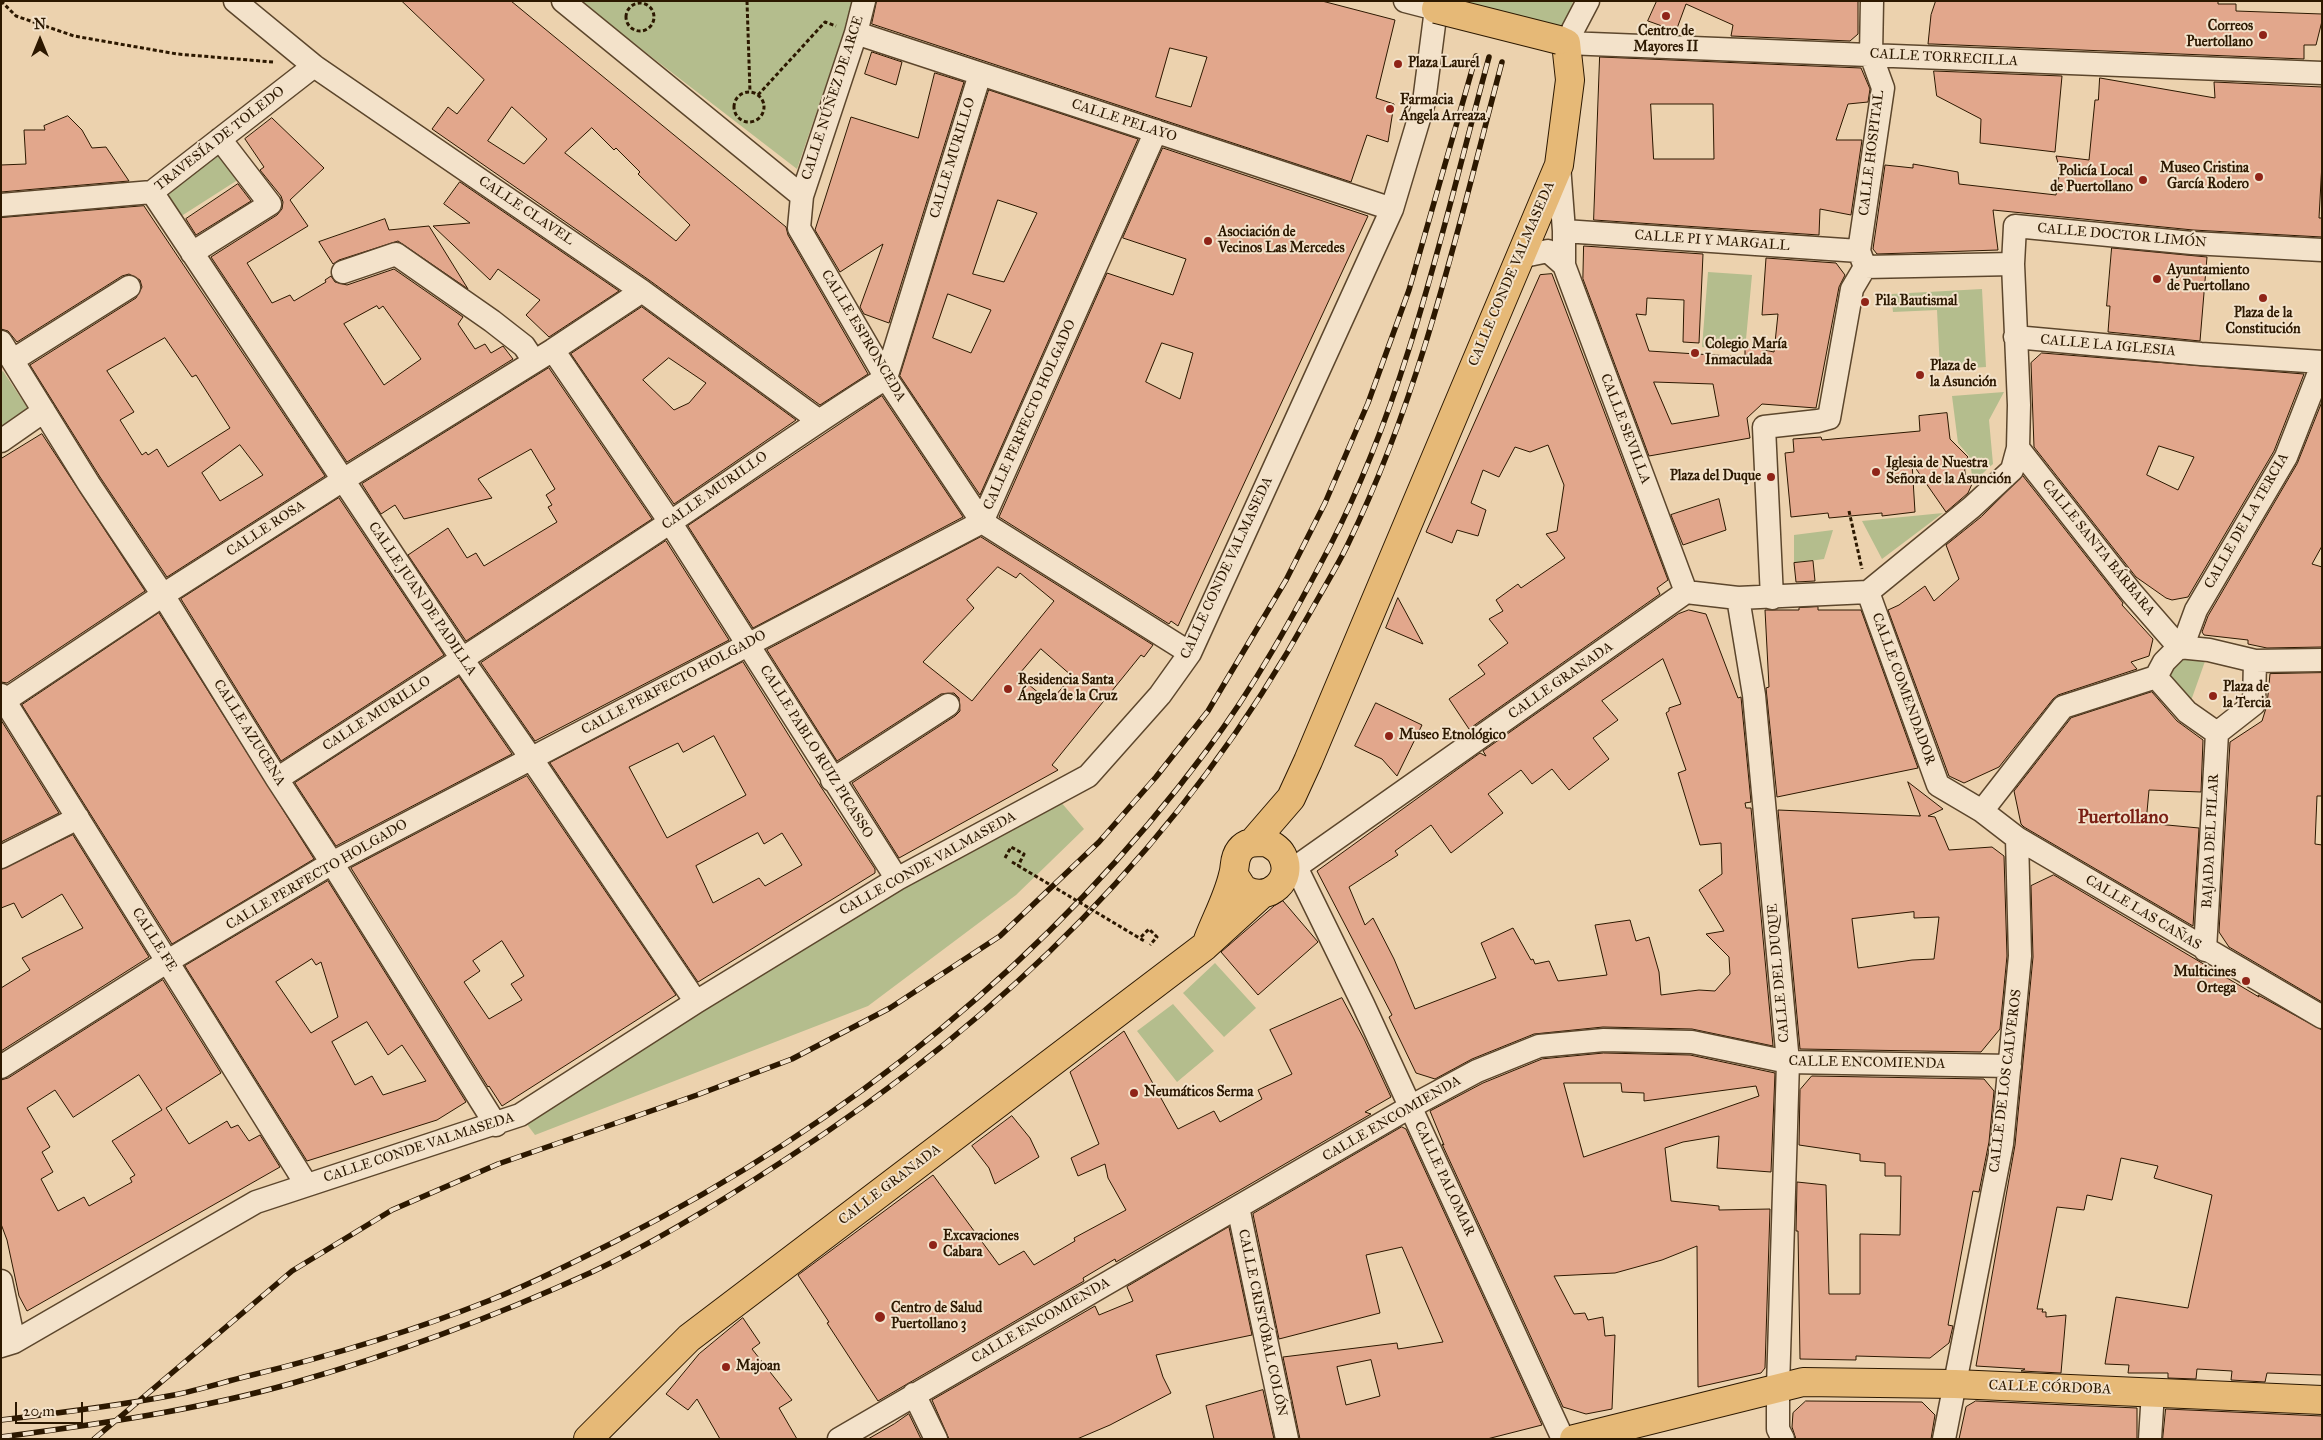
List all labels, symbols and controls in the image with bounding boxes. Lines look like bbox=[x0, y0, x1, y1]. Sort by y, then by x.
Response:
marker: Centro de Mayores II bbox=[1660, 10, 1672, 22]
street label: CALLE NÚÑEZ DE ARCE bbox=[798, 14, 868, 182]
north arrow bbox=[15, 15, 65, 65]
text: N bbox=[34, 16, 46, 33]
place label: Correos Puertollano bbox=[2186, 19, 2253, 52]
place label: Centro de Mayores II bbox=[1634, 24, 1698, 56]
marker: Correos Puertollano bbox=[2257, 29, 2269, 41]
street label: CALLE TORRECILLA bbox=[1869, 46, 2019, 70]
place label: Plaza Laurel bbox=[1408, 56, 1480, 72]
marker: Plaza Laurel bbox=[1392, 58, 1404, 70]
street label: TRAVESÍA DE TOLEDO bbox=[152, 83, 288, 195]
street label: CALLE HOSPITAL bbox=[1856, 89, 1888, 217]
place label: Farmacia Ángela Arreaza bbox=[1400, 93, 1486, 125]
street label: CALLE MURILLO bbox=[927, 96, 979, 220]
street label: CALLE PELAYO bbox=[1069, 96, 1179, 146]
marker: Farmacia Ángela Arreaza bbox=[1384, 103, 1396, 115]
place label: Museo Cristina García Rodero bbox=[2160, 161, 2249, 193]
place label: Policía Local de Puertollano bbox=[2050, 164, 2133, 196]
marker: Museo Cristina García Rodero bbox=[2253, 171, 2265, 183]
street label: CALLE CLAVEL bbox=[475, 173, 577, 249]
marker: Policía Local de Puertollano bbox=[2137, 174, 2149, 186]
street label: CALLE CONDE VALMASEDA bbox=[1465, 179, 1559, 369]
street label: CALLE DOCTOR LIMÓN bbox=[2037, 220, 2207, 252]
place label: Asociación de Vecinos Las Mercedes bbox=[1218, 225, 1345, 258]
street label: CALLE PI Y MARGALL bbox=[1634, 227, 1790, 255]
marker: Asociación de Vecinos Las Mercedes bbox=[1202, 235, 1214, 247]
place label: Ayuntamiento de Puertollano bbox=[2167, 263, 2250, 296]
street label: CALLE ESPRONCEDA bbox=[817, 267, 909, 405]
marker: Ayuntamiento de Puertollano bbox=[2151, 273, 2163, 285]
marker: Plaza de la Constitución bbox=[2257, 292, 2269, 304]
place label: Pila Bautismal bbox=[1875, 294, 1958, 310]
marker: Pila Bautismal bbox=[1859, 296, 1871, 308]
place label: Plaza de la Constitución bbox=[2226, 306, 2300, 338]
street label: CALLE PERFECTO HOLGADO bbox=[980, 317, 1080, 513]
street label: CALLE LA IGLESIA bbox=[2040, 332, 2176, 360]
place label: Colegio María Inmaculada bbox=[1705, 337, 1787, 370]
marker: Colegio María Inmaculada bbox=[1689, 347, 1701, 359]
place label: Plaza de la Asunción bbox=[1930, 359, 1997, 392]
marker: Plaza de la Asunción bbox=[1914, 369, 1926, 381]
street label: CALLE SEVILLA bbox=[1596, 371, 1654, 487]
street label: CALLE MURILLO bbox=[659, 448, 771, 534]
street label: CALLE DE LA TERCIA bbox=[2201, 450, 2293, 592]
place label: Iglesia de Nuestra Señora de la Asunción bbox=[1886, 456, 2011, 488]
marker: Iglesia de Nuestra Señora de la Asunción bbox=[1870, 466, 1882, 478]
place label: Plaza del Duque bbox=[1670, 469, 1761, 485]
marker: Plaza del Duque bbox=[1765, 471, 1777, 483]
street label: CALLE CONDE VALMASEDA bbox=[1177, 474, 1277, 662]
street label: CALLE SANTA BÁRBARA bbox=[2038, 477, 2158, 619]
street label: CALLE ROSA bbox=[224, 497, 308, 561]
street label: CALLE JUAN DE PADILLA bbox=[364, 519, 480, 679]
street label: CALLE COMENDADOR bbox=[1868, 611, 1938, 767]
street label: CALLE PERFECTO HOLGADO bbox=[579, 627, 769, 739]
street label: CALLE GRANADA bbox=[1506, 639, 1616, 723]
street label: CALLE PABLO RUIZ PICASSO bbox=[756, 662, 876, 842]
street label: CALLE MURILLO bbox=[320, 673, 434, 755]
place label: Residencia Santa Ángela de la Cruz bbox=[1018, 673, 1117, 706]
street label: CALLE AZUCENA bbox=[209, 677, 289, 789]
place label: Plaza de la Tercia bbox=[2223, 680, 2271, 712]
marker: Residencia Santa Ángela de la Cruz bbox=[1002, 683, 1014, 695]
marker: Plaza de la Tercia bbox=[2207, 690, 2219, 702]
place label: Museo Etnológico bbox=[1399, 728, 1506, 744]
marker: Museo Etnológico bbox=[1383, 730, 1395, 742]
street label: BAJADA DEL PILAR bbox=[2199, 773, 2223, 909]
district label: Puertollano bbox=[2078, 807, 2168, 829]
street label: CALLE CONDE VALMASEDA bbox=[837, 808, 1019, 920]
street label: CALLE PERFECTO HOLGADO bbox=[223, 816, 411, 934]
street label: CALLE LAS CAÑAS bbox=[2082, 872, 2204, 954]
street label: CALLE DEL DUQUE bbox=[1765, 903, 1793, 1043]
street label: CALLE FE bbox=[128, 905, 180, 975]
place label: Multicines Ortega bbox=[2173, 965, 2236, 998]
marker: Multicines Ortega bbox=[2240, 975, 2252, 987]
street label: CALLE DE LOS CALVEROS bbox=[1986, 988, 2026, 1174]
street label: CALLE ENCOMIENDA bbox=[1788, 1053, 1946, 1073]
street label: CALLE ENCOMIENDA bbox=[1320, 1072, 1464, 1166]
place label: Neumáticos Serma bbox=[1144, 1085, 1253, 1101]
marker: Neumáticos Serma bbox=[1128, 1087, 1140, 1099]
street label: CALLE CONDE VALMASEDA bbox=[322, 1109, 516, 1187]
street label: CALLE PALOMAR bbox=[1410, 1119, 1478, 1239]
street label: CALLE GRANADA bbox=[836, 1141, 944, 1229]
street label: CALLE CRISTÓBAL COLÓN bbox=[1234, 1228, 1290, 1418]
place label: Excavaciones Cabara bbox=[943, 1229, 1019, 1262]
marker: Excavaciones Cabara bbox=[927, 1239, 939, 1251]
street label: CALLE ENCOMIENDA bbox=[969, 1274, 1113, 1368]
place label: Centro de Salud Puertollano 3 bbox=[891, 1301, 982, 1334]
marker: Centro de Salud Puertollano 3 bbox=[873, 1310, 887, 1324]
place label: Majoan bbox=[736, 1359, 780, 1375]
marker: Majoan bbox=[720, 1361, 732, 1373]
street label: CALLE CÓRDOBA bbox=[1988, 1377, 2112, 1399]
scale bar bbox=[18, 1392, 85, 1424]
text: 20 m bbox=[23, 1402, 55, 1420]

